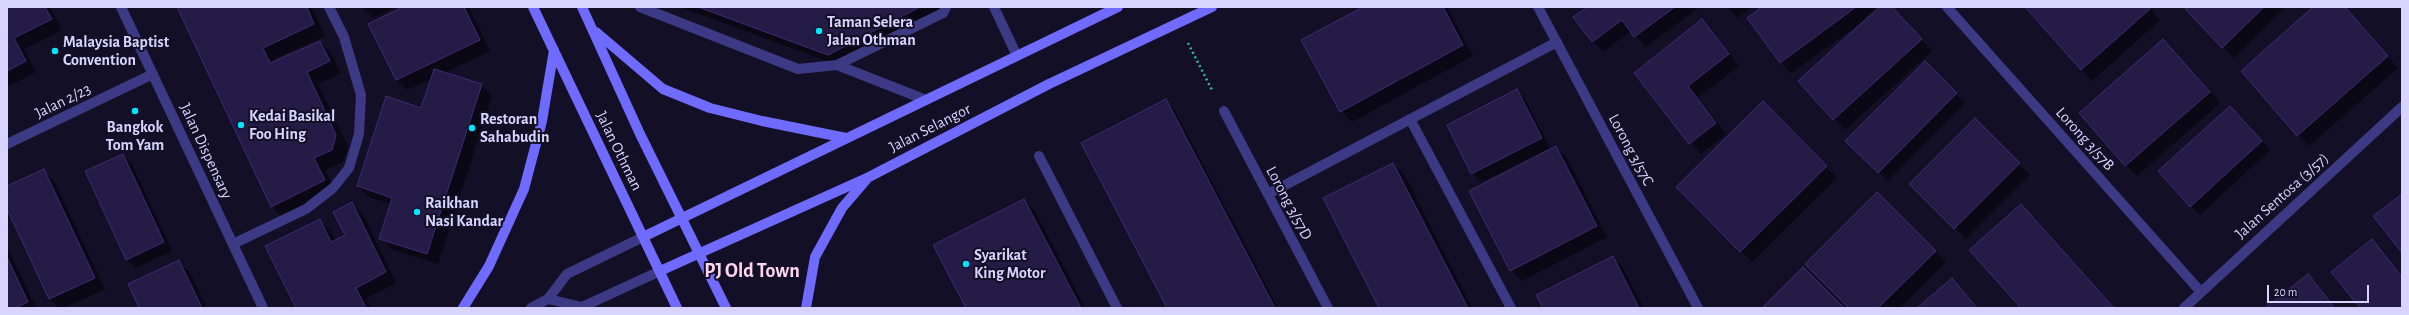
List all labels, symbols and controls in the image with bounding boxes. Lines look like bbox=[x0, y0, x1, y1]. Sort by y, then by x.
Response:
place label: Taman Selera Jalan Othman bbox=[827, 12, 916, 50]
marker: Taman Selera Jalan Othman bbox=[814, 26, 824, 36]
place label: Malaysia Baptist Convention bbox=[63, 32, 169, 70]
marker: Malaysia Baptist Convention bbox=[50, 46, 60, 56]
street label: Jalan 2/23 bbox=[32, 79, 94, 123]
street label: Jalan Selangor bbox=[886, 99, 974, 157]
street label: Jalan Dispensary bbox=[175, 100, 237, 202]
street label: Lorong 3/57B bbox=[2052, 103, 2118, 175]
marker: Bangkok Tom Yam bbox=[130, 106, 140, 116]
place label: Kedai Basikal Foo Hing bbox=[249, 106, 335, 144]
street label: Jalan Othman bbox=[592, 108, 646, 194]
place label: Restoran Sahabudin bbox=[480, 109, 549, 147]
street label: Lorong 3/57C bbox=[1604, 111, 1658, 189]
place label: Bangkok Tom Yam bbox=[106, 117, 164, 155]
marker: Kedai Basikal Foo Hing bbox=[236, 120, 246, 130]
marker: Restoran Sahabudin bbox=[467, 123, 477, 133]
street label: Jalan Sentosa (3/57) bbox=[2231, 149, 2333, 243]
street label: Lorong 3/57D bbox=[1262, 163, 1316, 243]
place label: Raikhan Nasi Kandar bbox=[425, 193, 503, 231]
marker: Raikhan Nasi Kandar bbox=[412, 207, 422, 217]
place label: Syarikat King Motor bbox=[974, 245, 1045, 283]
district label: PJ Old Town bbox=[704, 259, 800, 283]
marker: Syarikat King Motor bbox=[961, 259, 971, 269]
scale bar bbox=[2269, 277, 2371, 303]
text: 20 m bbox=[2274, 286, 2297, 298]

